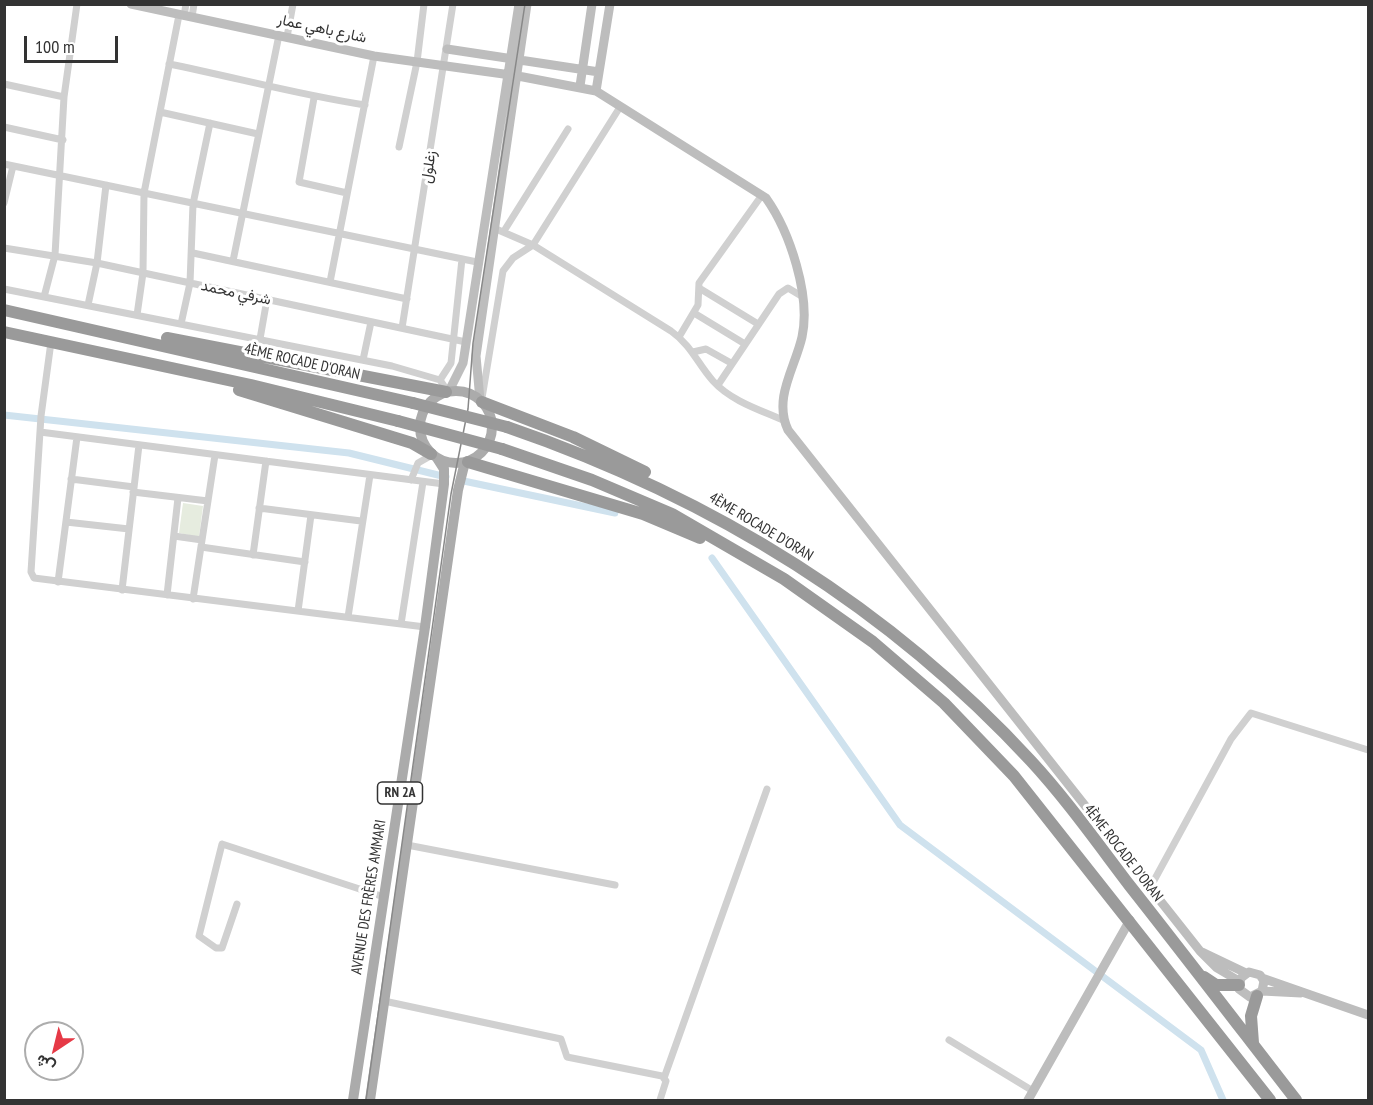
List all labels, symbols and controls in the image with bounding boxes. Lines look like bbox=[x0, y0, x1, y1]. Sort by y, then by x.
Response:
street label: شارع باهي عمار bbox=[276, 11, 368, 47]
scale bar bbox=[27, 24, 122, 62]
text: 100 m bbox=[35, 35, 75, 58]
street label: زغلول bbox=[418, 149, 440, 185]
street label: شرفي محمد bbox=[199, 277, 273, 309]
street label: 4ÈME ROCADE D'ORAN bbox=[242, 340, 362, 384]
street label: 4ÈME ROCADE D'ORAN bbox=[706, 489, 816, 565]
road number: RN 2A bbox=[378, 782, 422, 804]
street label: 4ÈME ROCADE D'ORAN bbox=[1079, 801, 1167, 905]
street label: AVENUE DES FRÈRES AMMARI bbox=[348, 818, 390, 976]
north arrow bbox=[24, 1021, 84, 1081]
text: ش bbox=[31, 1050, 58, 1078]

